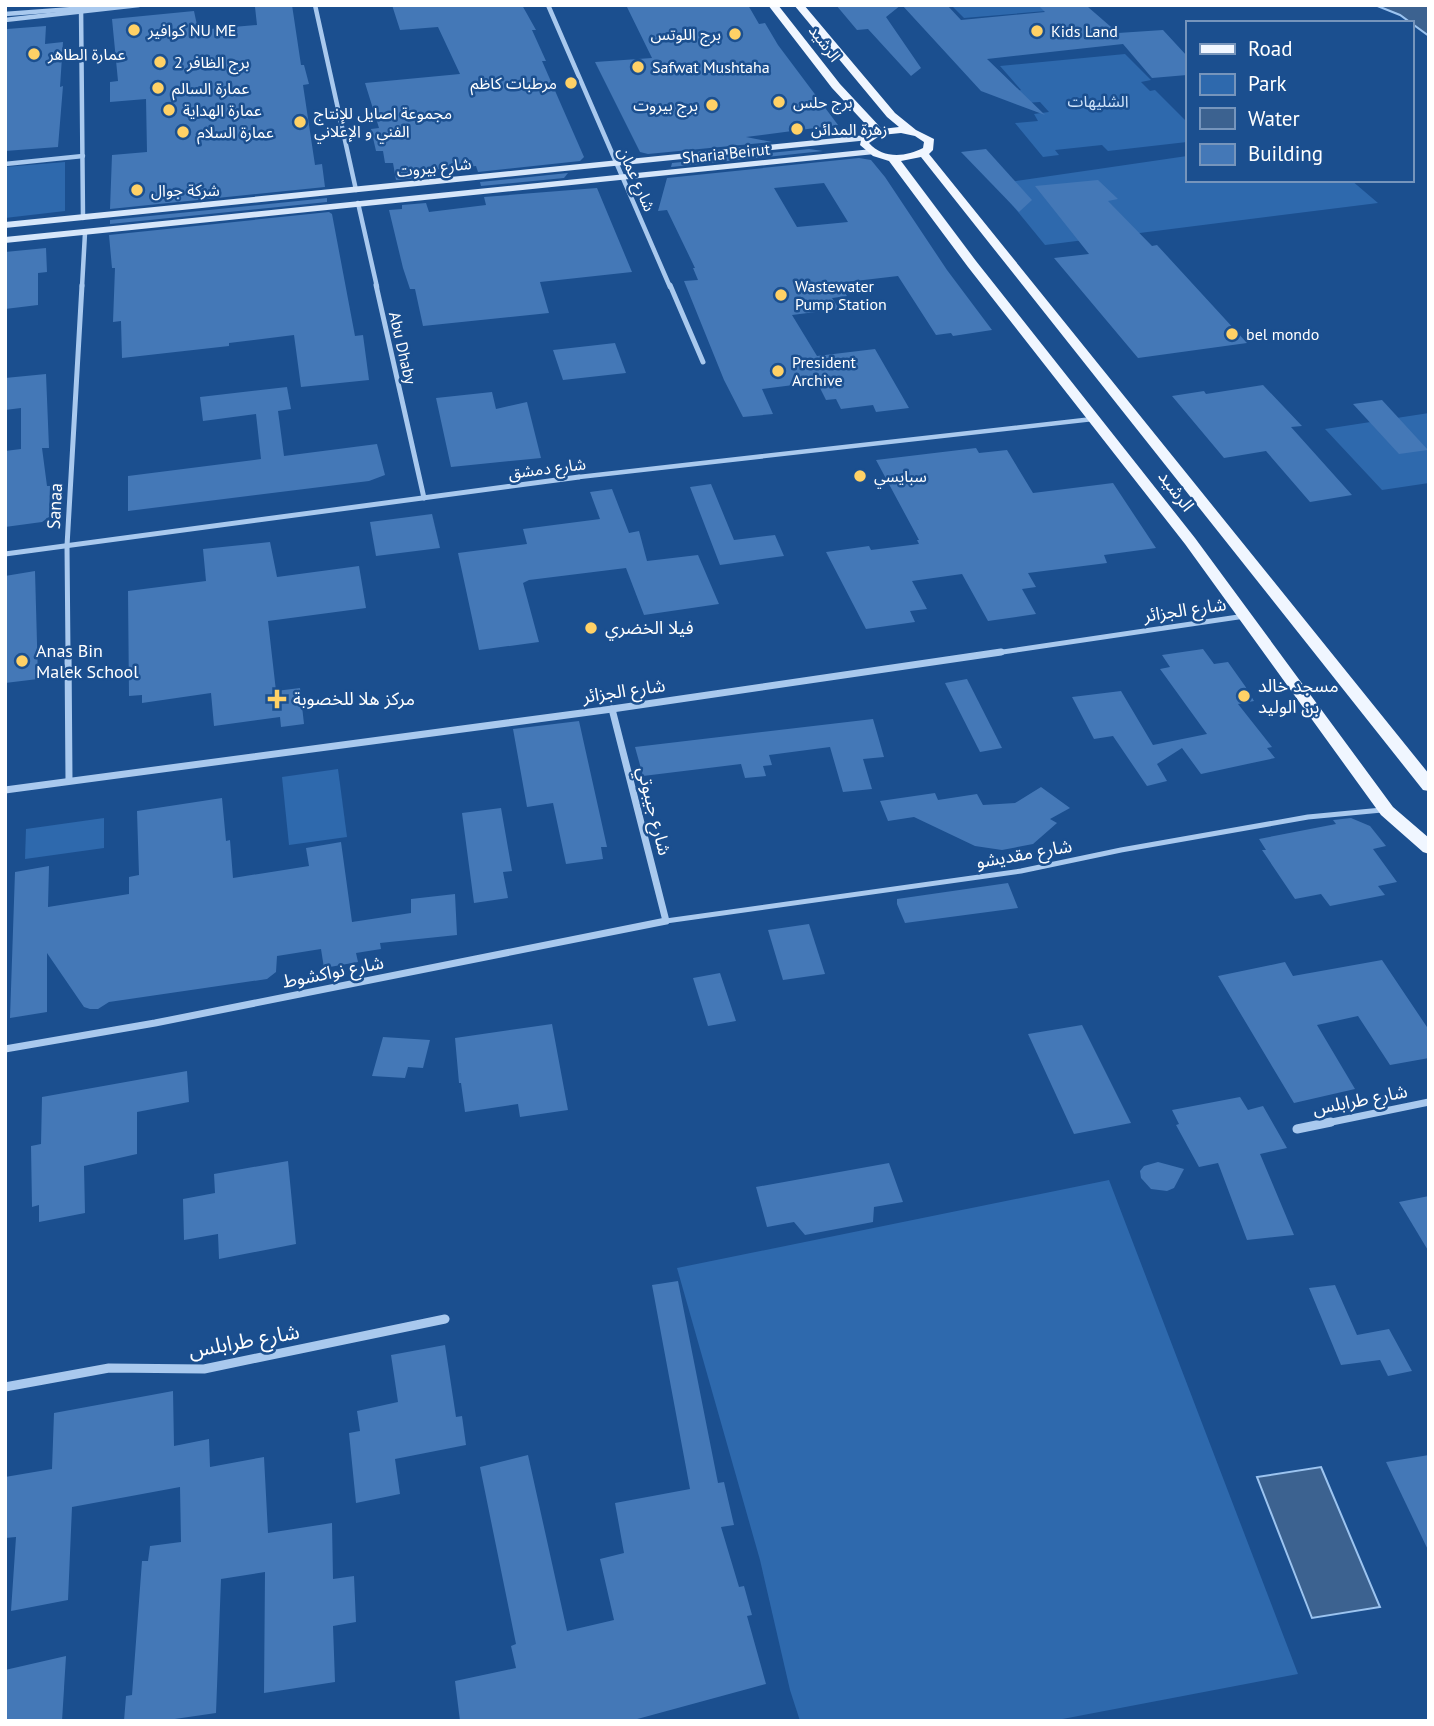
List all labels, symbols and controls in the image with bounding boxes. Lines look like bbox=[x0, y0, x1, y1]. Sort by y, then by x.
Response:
place label: كوافير NU ME bbox=[147, 20, 236, 40]
street label: الرشيد bbox=[805, 21, 845, 65]
place label: Kids Land bbox=[1051, 21, 1118, 41]
legend bbox=[1186, 21, 1413, 182]
marker: كوافير NU ME bbox=[126, 22, 142, 38]
marker: Kids Land bbox=[1029, 23, 1045, 39]
place label: برج اللوتس bbox=[650, 24, 721, 47]
marker: برج اللوتس bbox=[727, 26, 743, 42]
text: Road bbox=[1248, 35, 1292, 62]
place label: عمارة الطاهر bbox=[47, 44, 125, 64]
marker: عمارة الطاهر bbox=[26, 46, 42, 62]
place label: برج الظافر 2 bbox=[174, 52, 250, 75]
marker: برج الظافر 2 bbox=[152, 54, 168, 70]
place label: Safwat Mushtaha bbox=[652, 57, 770, 77]
marker: Safwat Mushtaha bbox=[630, 59, 646, 75]
text: Park bbox=[1248, 70, 1287, 97]
place label: مرطبات كاظم bbox=[471, 73, 557, 96]
marker: مرطبات كاظم bbox=[563, 75, 579, 91]
place label: عمارة السالم bbox=[172, 78, 249, 101]
marker: عمارة السالم bbox=[150, 80, 166, 96]
park label: الشليهات bbox=[1068, 91, 1129, 111]
place label: برج حلس bbox=[793, 92, 853, 115]
marker: برج حلس bbox=[771, 94, 787, 110]
place label: برج بيروت bbox=[633, 95, 698, 118]
marker: برج بيروت bbox=[704, 97, 720, 113]
place label: عمارة الهداية bbox=[183, 100, 262, 120]
marker: عمارة الهداية bbox=[161, 102, 177, 118]
place label: مجموعة اصايل للإنتاج الفني و الإعلاني bbox=[314, 103, 452, 144]
text: Water bbox=[1248, 105, 1300, 132]
marker: مجموعة اصايل للإنتاج الفني و الإعلاني bbox=[292, 114, 308, 130]
place label: زهرة المدائن bbox=[811, 119, 887, 139]
marker: زهرة المدائن bbox=[789, 121, 805, 137]
place label: عمارة السلام bbox=[197, 122, 274, 145]
marker: عمارة السلام bbox=[175, 124, 191, 140]
street label: Sharia Beirut bbox=[681, 138, 772, 168]
text: Building bbox=[1248, 140, 1323, 167]
street label: شارع عمان bbox=[611, 144, 660, 216]
street label: شارع بيروت bbox=[396, 153, 473, 184]
place label: شركة جوال bbox=[151, 180, 220, 201]
marker: شركة جوال bbox=[129, 182, 145, 198]
place label: Wastewater Pump Station bbox=[795, 276, 887, 314]
marker: Wastewater Pump Station bbox=[773, 287, 789, 303]
street label: Abu Dhaby bbox=[385, 310, 421, 387]
place label: bel mondo bbox=[1246, 324, 1319, 344]
marker: bel mondo bbox=[1224, 326, 1240, 342]
place label: President Archive bbox=[792, 352, 856, 390]
marker: President Archive bbox=[770, 363, 786, 379]
street label: شارع دمشق bbox=[507, 453, 587, 486]
street label: الرشيد bbox=[1153, 465, 1199, 516]
place label: سبايسي bbox=[874, 466, 927, 489]
marker: سبايسي bbox=[852, 468, 868, 484]
street label: Sanaa bbox=[42, 482, 67, 530]
street label: شارع الجزائر bbox=[1141, 592, 1228, 630]
place label: فيلا الخضري bbox=[605, 616, 694, 641]
marker: فيلا الخضري bbox=[583, 620, 599, 636]
place label: Anas Bin Malek School bbox=[36, 639, 139, 683]
marker: Anas Bin Malek School bbox=[14, 653, 30, 669]
street label: شارع الجزائر bbox=[580, 673, 667, 711]
place label: مسجد خالد بن الوليد bbox=[1258, 674, 1339, 718]
place label: مركز هلا للخصوبة bbox=[293, 687, 415, 710]
marker: مسجد خالد بن الوليد bbox=[1236, 688, 1252, 704]
marker: مركز هلا للخصوبة bbox=[267, 689, 287, 709]
street label: شارع جيبوتي bbox=[629, 764, 677, 858]
street label: شارع مقديشو bbox=[974, 834, 1074, 876]
street label: شارع نواكشوط bbox=[280, 950, 386, 996]
street label: شارع طرابلس bbox=[1311, 1079, 1410, 1123]
street label: شارع طرابلس bbox=[186, 1317, 302, 1366]

